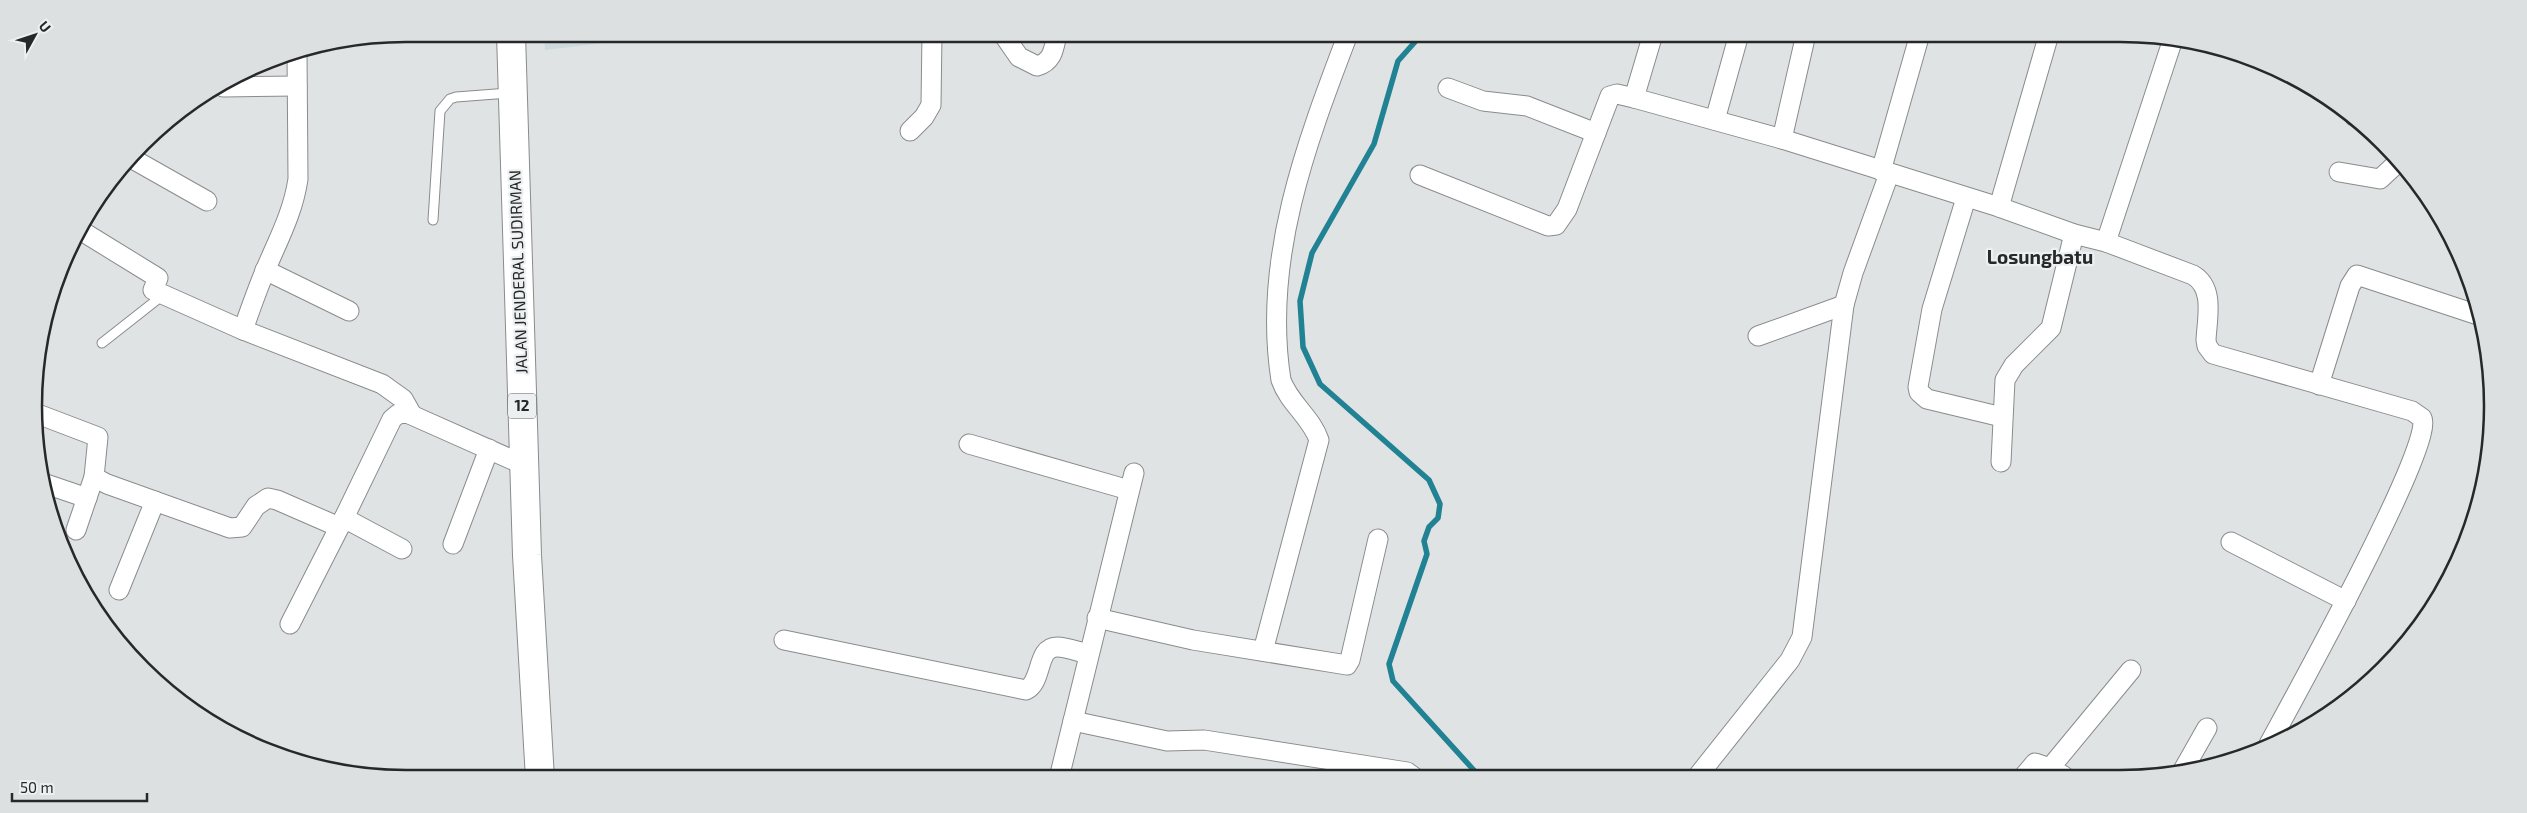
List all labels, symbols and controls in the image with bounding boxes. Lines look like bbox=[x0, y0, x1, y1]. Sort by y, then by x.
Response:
north arrow bbox=[10, 10, 60, 60]
text: U bbox=[36, 17, 55, 35]
street label: JALAN JENDERAL SUDIRMAN bbox=[504, 170, 531, 374]
district label: Losungbatu bbox=[1987, 245, 2093, 268]
road number: 12 bbox=[508, 394, 536, 418]
scale bar bbox=[12, 770, 148, 802]
text: 50 m bbox=[20, 778, 54, 796]

